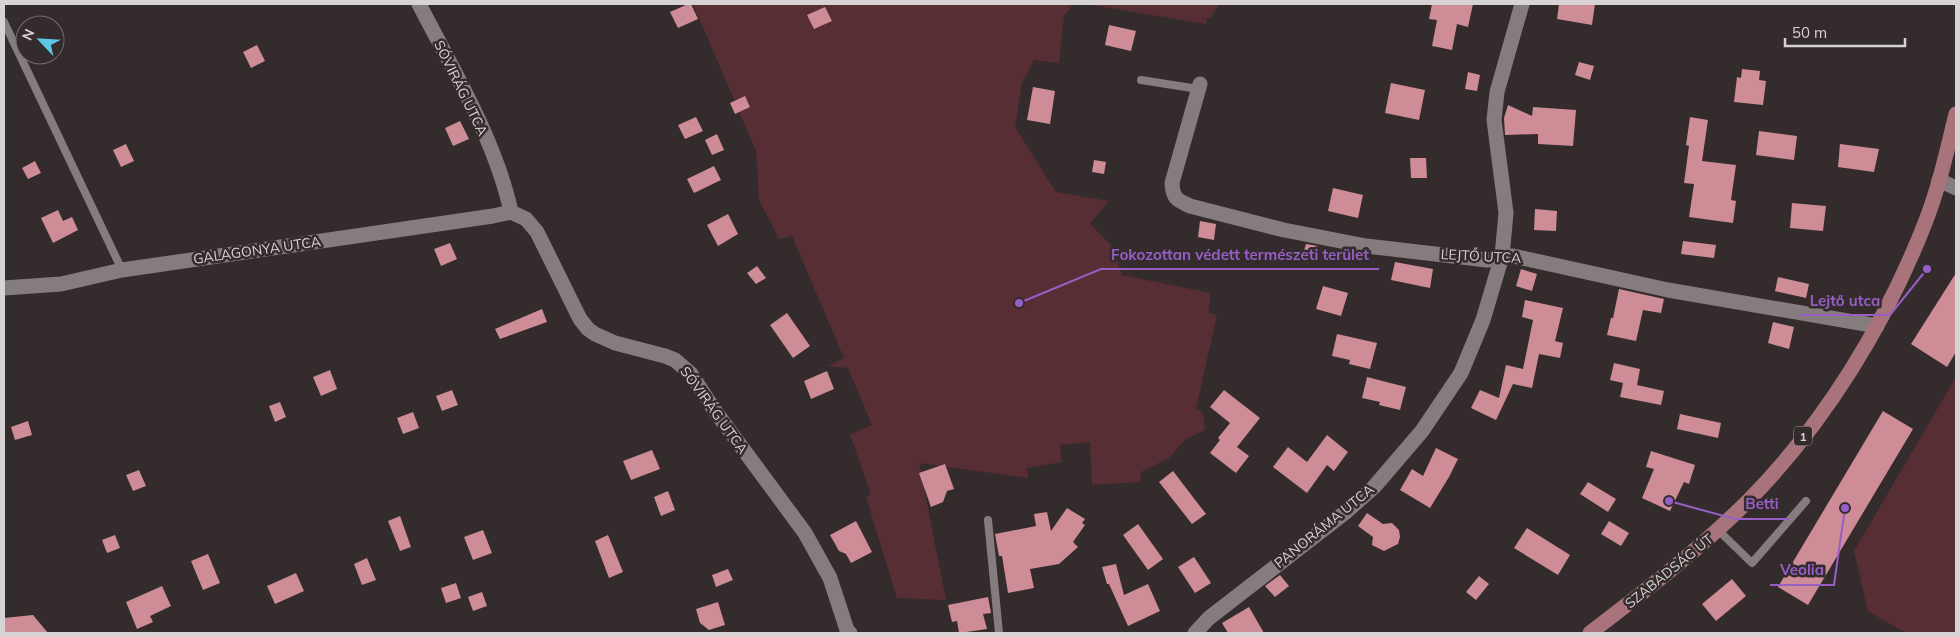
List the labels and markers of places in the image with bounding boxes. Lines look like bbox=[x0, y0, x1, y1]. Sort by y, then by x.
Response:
callout: Fokozottan védett természeti terület bbox=[1101, 239, 1379, 269]
callout: Lejtő utca bbox=[1799, 285, 1890, 315]
callout: Betti bbox=[1735, 489, 1789, 519]
callout: Veolia bbox=[1770, 555, 1834, 585]

